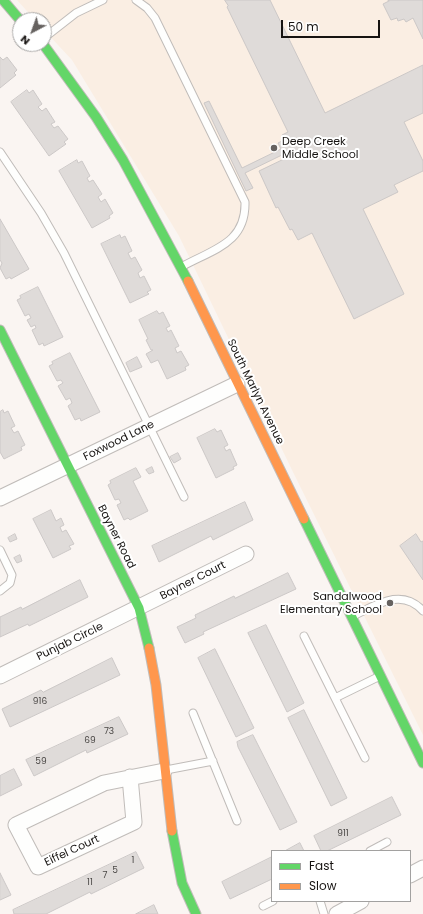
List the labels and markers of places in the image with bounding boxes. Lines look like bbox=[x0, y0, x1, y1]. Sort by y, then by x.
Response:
place label: Deep Creek Middle School bbox=[282, 135, 358, 161]
marker: Deep Creek Middle School bbox=[269, 143, 279, 153]
place label: Sandalwood Elementary School bbox=[280, 590, 382, 616]
marker: Sandalwood Elementary School bbox=[385, 598, 395, 608]

